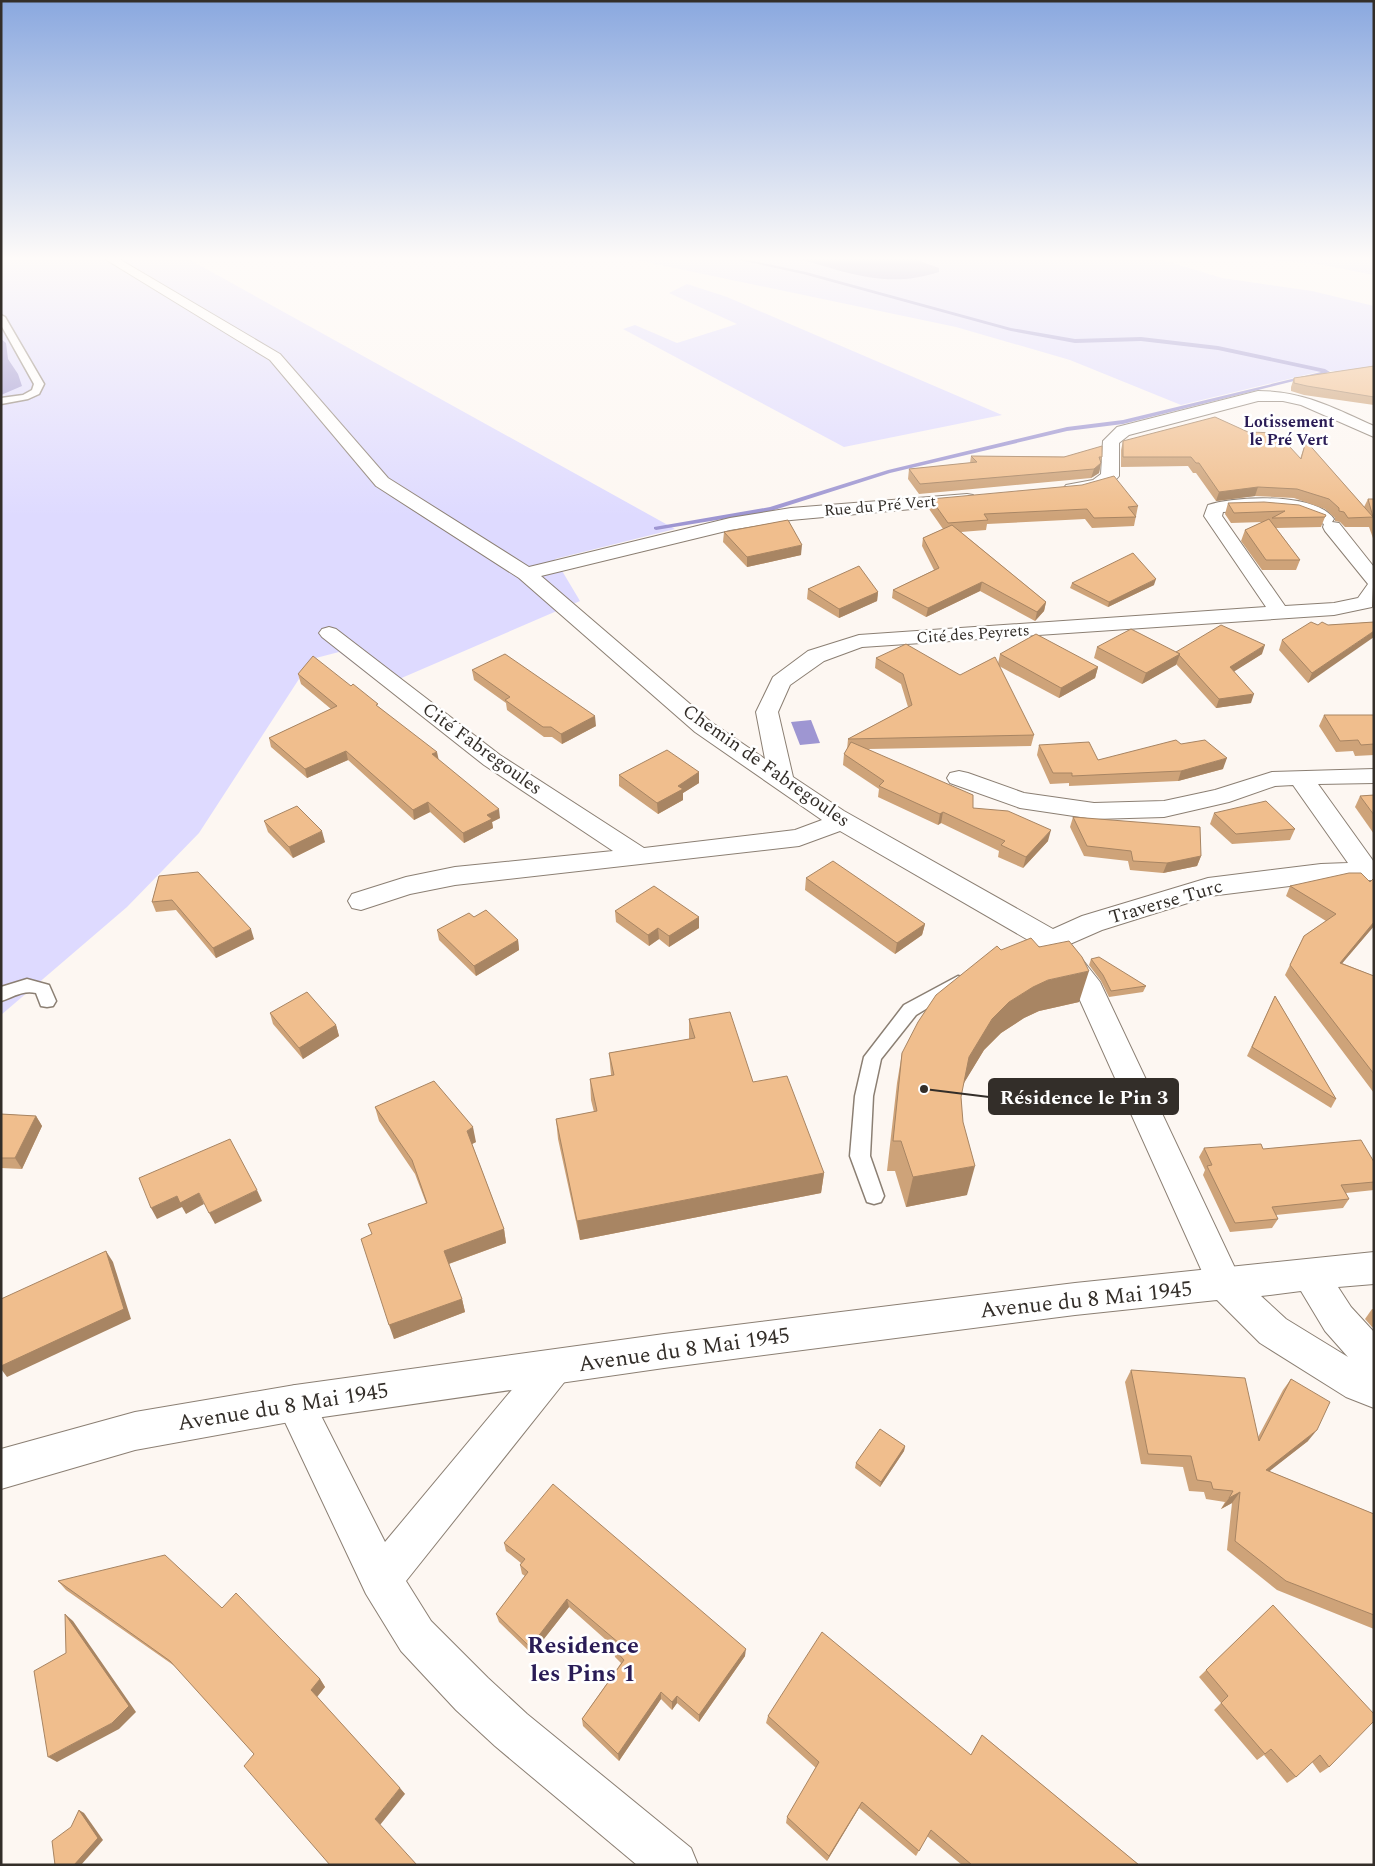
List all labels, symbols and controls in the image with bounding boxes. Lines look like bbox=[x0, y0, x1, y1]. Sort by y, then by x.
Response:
district label: Lotissement le Pré Vert bbox=[1244, 410, 1334, 452]
street label: Rue du Pré Vert bbox=[823, 489, 937, 523]
street label: Cité des Peyrets bbox=[915, 618, 1031, 650]
street label: Cité Fabregoules bbox=[416, 695, 548, 803]
street label: Chemin de Fabregoules bbox=[676, 697, 856, 835]
street label: Traverse Turc bbox=[1106, 872, 1226, 932]
callout: Résidence le Pin 3 bbox=[989, 1079, 1178, 1114]
text: Résidence le Pin 3 bbox=[1000, 1083, 1168, 1113]
street label: Avenue du 8 Mai 1945 bbox=[978, 1272, 1194, 1328]
street label: Avenue du 8 Mai 1945 bbox=[576, 1319, 792, 1381]
street label: Avenue du 8 Mai 1945 bbox=[175, 1374, 391, 1440]
district label: Residence les Pins 1 bbox=[527, 1628, 639, 1692]

